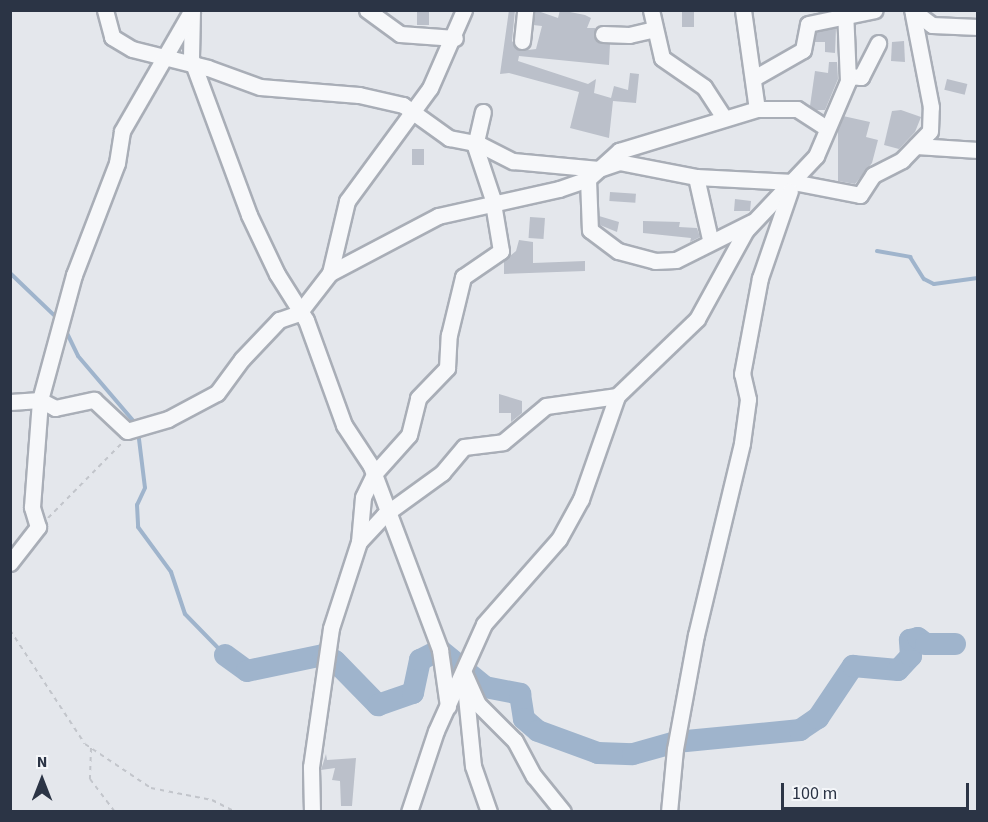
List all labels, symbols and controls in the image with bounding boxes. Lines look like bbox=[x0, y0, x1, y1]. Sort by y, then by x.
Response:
north arrow bbox=[12, 750, 72, 810]
text: N bbox=[37, 751, 47, 773]
scale bar bbox=[784, 771, 972, 809]
text: 100 m bbox=[792, 781, 837, 806]

